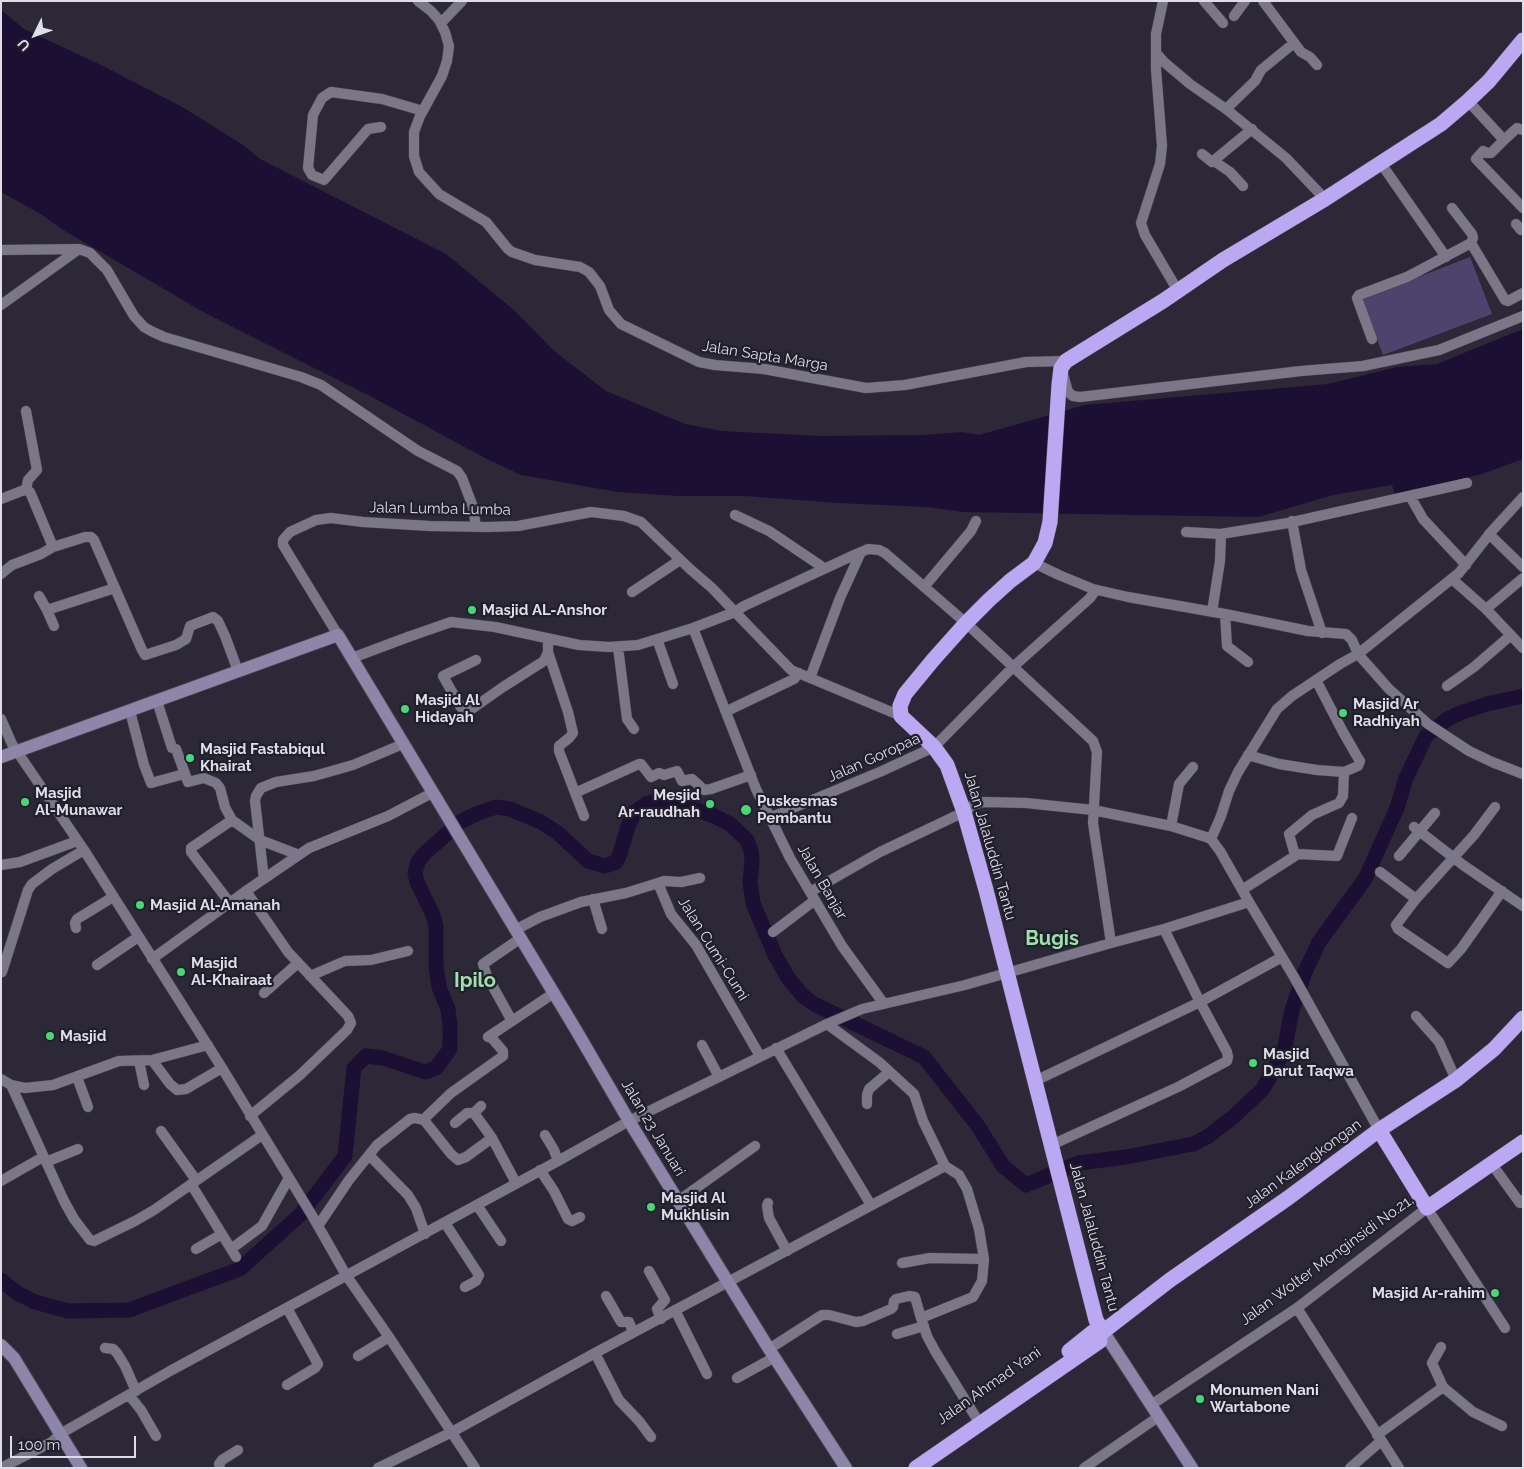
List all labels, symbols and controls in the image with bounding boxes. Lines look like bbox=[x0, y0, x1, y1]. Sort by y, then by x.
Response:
north arrow bbox=[10, 10, 60, 60]
text: U bbox=[14, 36, 33, 54]
street label: Jalan Sapta Marga bbox=[701, 337, 829, 375]
street label: Jalan Lumba Lumba bbox=[369, 499, 511, 519]
place label: Masjid AL-Anshor bbox=[482, 601, 607, 619]
marker: Masjid AL-Anshor bbox=[466, 604, 478, 616]
place label: Masjid Al Hidayah bbox=[415, 691, 480, 726]
place label: Masjid Ar Radhiyah bbox=[1353, 695, 1420, 730]
marker: Masjid Al Hidayah bbox=[399, 703, 411, 715]
marker: Masjid Ar Radhiyah bbox=[1337, 707, 1349, 719]
street label: Jalan Goropaa bbox=[825, 730, 923, 786]
place label: Masjid Fastabiqul Khairat bbox=[200, 740, 325, 775]
marker: Masjid Fastabiqul Khairat bbox=[184, 752, 196, 764]
street label: Jalan Jalaluddin Tantu bbox=[960, 770, 1020, 922]
place label: Masjid Al-Munawar bbox=[35, 784, 122, 819]
place label: Mesjid Ar-raudhah bbox=[618, 786, 700, 821]
place label: Puskesmas Pembantu bbox=[757, 792, 837, 827]
marker: Masjid Al-Munawar bbox=[19, 796, 31, 808]
marker: Mesjid Ar-raudhah bbox=[704, 798, 716, 810]
marker: Puskesmas Pembantu bbox=[739, 803, 753, 817]
street label: Jalan Banjar bbox=[793, 841, 851, 923]
street label: Jalan Cumi-Cumi bbox=[674, 894, 752, 1004]
place label: Masjid Al-Amanah bbox=[150, 896, 280, 914]
marker: Masjid Al-Amanah bbox=[134, 899, 146, 911]
district label: Bugis bbox=[1025, 927, 1079, 951]
place label: Masjid Al-Khairaat bbox=[191, 954, 272, 989]
marker: Masjid Al-Khairaat bbox=[175, 966, 187, 978]
district label: Ipilo bbox=[454, 969, 496, 993]
place label: Masjid bbox=[60, 1027, 106, 1045]
marker: Masjid bbox=[44, 1030, 56, 1042]
place label: Masjid Darut Taqwa bbox=[1263, 1045, 1354, 1080]
marker: Masjid Darut Taqwa bbox=[1247, 1057, 1259, 1069]
street label: Jalan 23 Januari bbox=[617, 1076, 689, 1180]
street label: Jalan Kalengkongan bbox=[1241, 1116, 1365, 1212]
street label: Jalan Jalaluddin Tantu bbox=[1065, 1161, 1123, 1313]
place label: Masjid Al Mukhlisin bbox=[661, 1189, 730, 1224]
street label: Jalan Wolter Monginsidi No.21, bbox=[1237, 1191, 1417, 1329]
marker: Masjid Al Mukhlisin bbox=[645, 1201, 657, 1213]
place label: Masjid Ar-rahim bbox=[1372, 1284, 1485, 1302]
marker: Masjid Ar-rahim bbox=[1489, 1287, 1501, 1299]
street label: Jalan Ahmad Yani bbox=[934, 1343, 1044, 1429]
place label: Monumen Nani Wartabone bbox=[1210, 1381, 1319, 1416]
marker: Monumen Nani Wartabone bbox=[1194, 1393, 1206, 1405]
scale bar bbox=[12, 1426, 139, 1458]
text: 100 m bbox=[18, 1436, 60, 1454]

